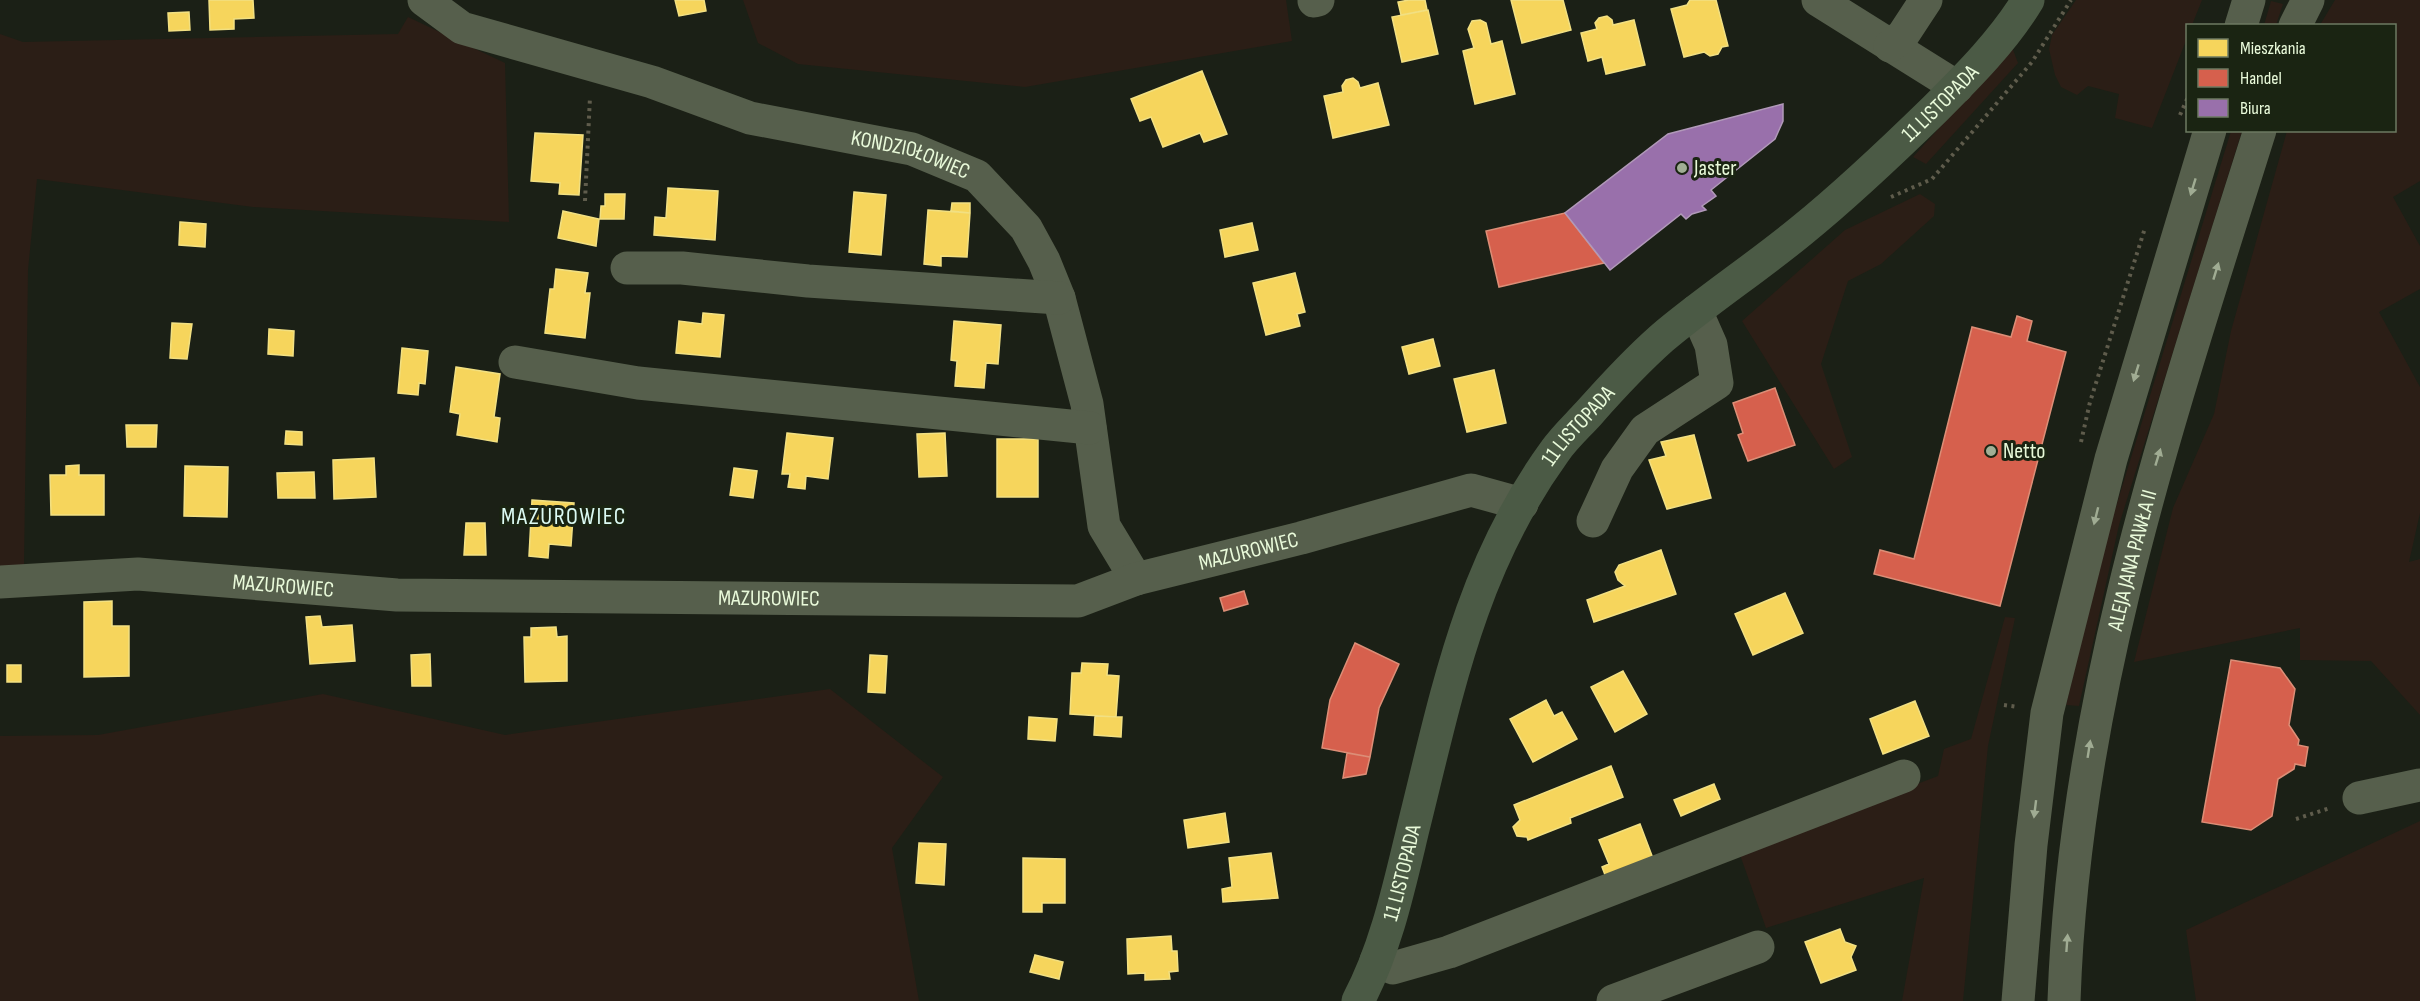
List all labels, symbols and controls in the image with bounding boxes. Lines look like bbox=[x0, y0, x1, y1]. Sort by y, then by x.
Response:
legend bbox=[2186, 24, 2396, 132]
text: Mieszkania bbox=[2240, 38, 2306, 59]
street label: 11 LISTOPADA bbox=[1896, 59, 1985, 148]
text: Handel bbox=[2240, 68, 2282, 89]
text: Biura bbox=[2240, 98, 2271, 119]
street label: KONDZIOŁOWIEC bbox=[849, 124, 974, 185]
place label: Jaster bbox=[1693, 155, 1737, 182]
marker: Jaster bbox=[1675, 161, 1689, 175]
one-way arrow bbox=[2188, 178, 2197, 196]
one-way arrow bbox=[2212, 262, 2221, 280]
one-way arrow bbox=[2131, 364, 2140, 382]
street label: 11 LISTOPADA bbox=[1535, 380, 1621, 471]
place label: Netto bbox=[2003, 438, 2045, 465]
marker: Netto bbox=[1984, 444, 1998, 458]
one-way arrow bbox=[2154, 448, 2163, 466]
street label: ALEJA JANA PAWŁA II bbox=[2101, 487, 2163, 634]
district label: MAZUROWIEC bbox=[501, 502, 627, 531]
one-way arrow bbox=[2091, 506, 2101, 525]
street label: MAZUROWIEC bbox=[1196, 526, 1301, 576]
street label: MAZUROWIEC bbox=[231, 568, 335, 603]
street label: MAZUROWIEC bbox=[718, 584, 820, 612]
one-way arrow bbox=[2085, 739, 2094, 758]
one-way arrow bbox=[2030, 799, 2040, 818]
street label: 11 LISTOPADA bbox=[1377, 821, 1427, 924]
one-way arrow bbox=[2063, 933, 2072, 952]

